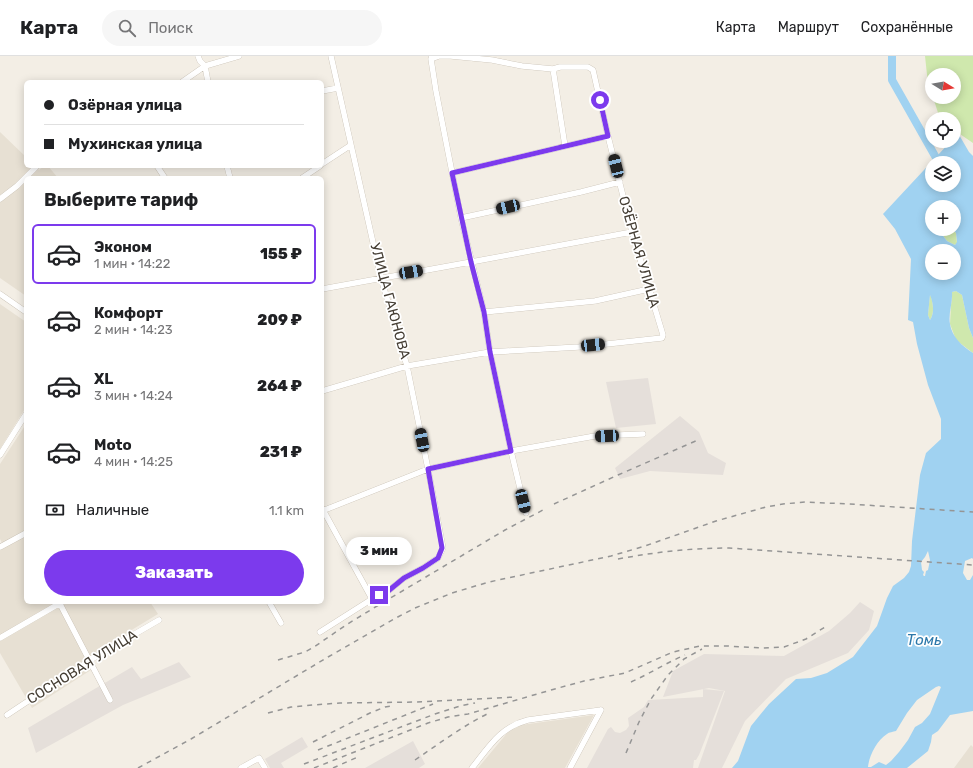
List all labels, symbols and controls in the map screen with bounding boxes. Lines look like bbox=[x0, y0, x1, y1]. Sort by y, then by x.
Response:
search box bbox=[102, 10, 382, 46]
text: Карта bbox=[20, 16, 78, 39]
icon: search bbox=[116, 17, 138, 39]
text: Поиск bbox=[148, 19, 193, 37]
text: Карта bbox=[716, 19, 756, 36]
text: Маршрут bbox=[778, 19, 839, 36]
text: Сохранённые bbox=[861, 19, 953, 36]
north arrow bbox=[925, 68, 961, 104]
map controls bbox=[925, 68, 961, 280]
route start bbox=[591, 91, 609, 109]
text: Озёрная улица bbox=[68, 96, 182, 114]
button: locate bbox=[925, 112, 961, 148]
text: Мухинская улица bbox=[68, 135, 202, 153]
car bbox=[607, 153, 625, 179]
button: layers bbox=[925, 156, 961, 192]
text: Выберите тариф bbox=[44, 189, 198, 211]
street label: ОЗЁРНАЯ УЛИЦА bbox=[615, 194, 664, 310]
car bbox=[495, 198, 521, 216]
button: + bbox=[925, 200, 961, 236]
icon: car bbox=[46, 236, 82, 272]
text: Эконом bbox=[94, 238, 152, 256]
street label: УЛИЦА ГАЮНОВА bbox=[366, 241, 414, 361]
button: − bbox=[925, 244, 961, 280]
text: 155 ₽ bbox=[260, 245, 302, 263]
text: 1 мин · 14:22 bbox=[94, 256, 170, 271]
car bbox=[398, 264, 424, 280]
icon: car bbox=[46, 302, 82, 338]
text: Комфорт bbox=[94, 304, 163, 322]
text: 209 ₽ bbox=[257, 311, 302, 329]
text: 2 мин · 14:23 bbox=[94, 322, 173, 337]
car bbox=[580, 338, 606, 352]
icon: car bbox=[46, 368, 82, 404]
text: XL bbox=[94, 370, 113, 388]
text: 264 ₽ bbox=[257, 377, 302, 395]
text: 3 мин · 14:24 bbox=[94, 388, 173, 403]
car bbox=[414, 427, 430, 453]
car bbox=[595, 429, 619, 443]
icon: car bbox=[46, 434, 82, 470]
text: Moto bbox=[94, 436, 132, 454]
text: 231 ₽ bbox=[260, 443, 302, 461]
text: 4 мин · 14:25 bbox=[94, 454, 173, 469]
car bbox=[514, 488, 532, 514]
icon: cash bbox=[44, 499, 66, 521]
text: Наличные bbox=[76, 501, 149, 519]
text: 1.1 km bbox=[269, 503, 304, 518]
callout: 3 мин bbox=[346, 537, 412, 565]
text: 3 мин bbox=[360, 543, 398, 558]
button: Заказать bbox=[44, 550, 304, 596]
route end bbox=[370, 586, 388, 604]
street label: СОСНОВАЯ УЛИЦА bbox=[24, 626, 141, 708]
water label: Томь bbox=[907, 631, 942, 649]

